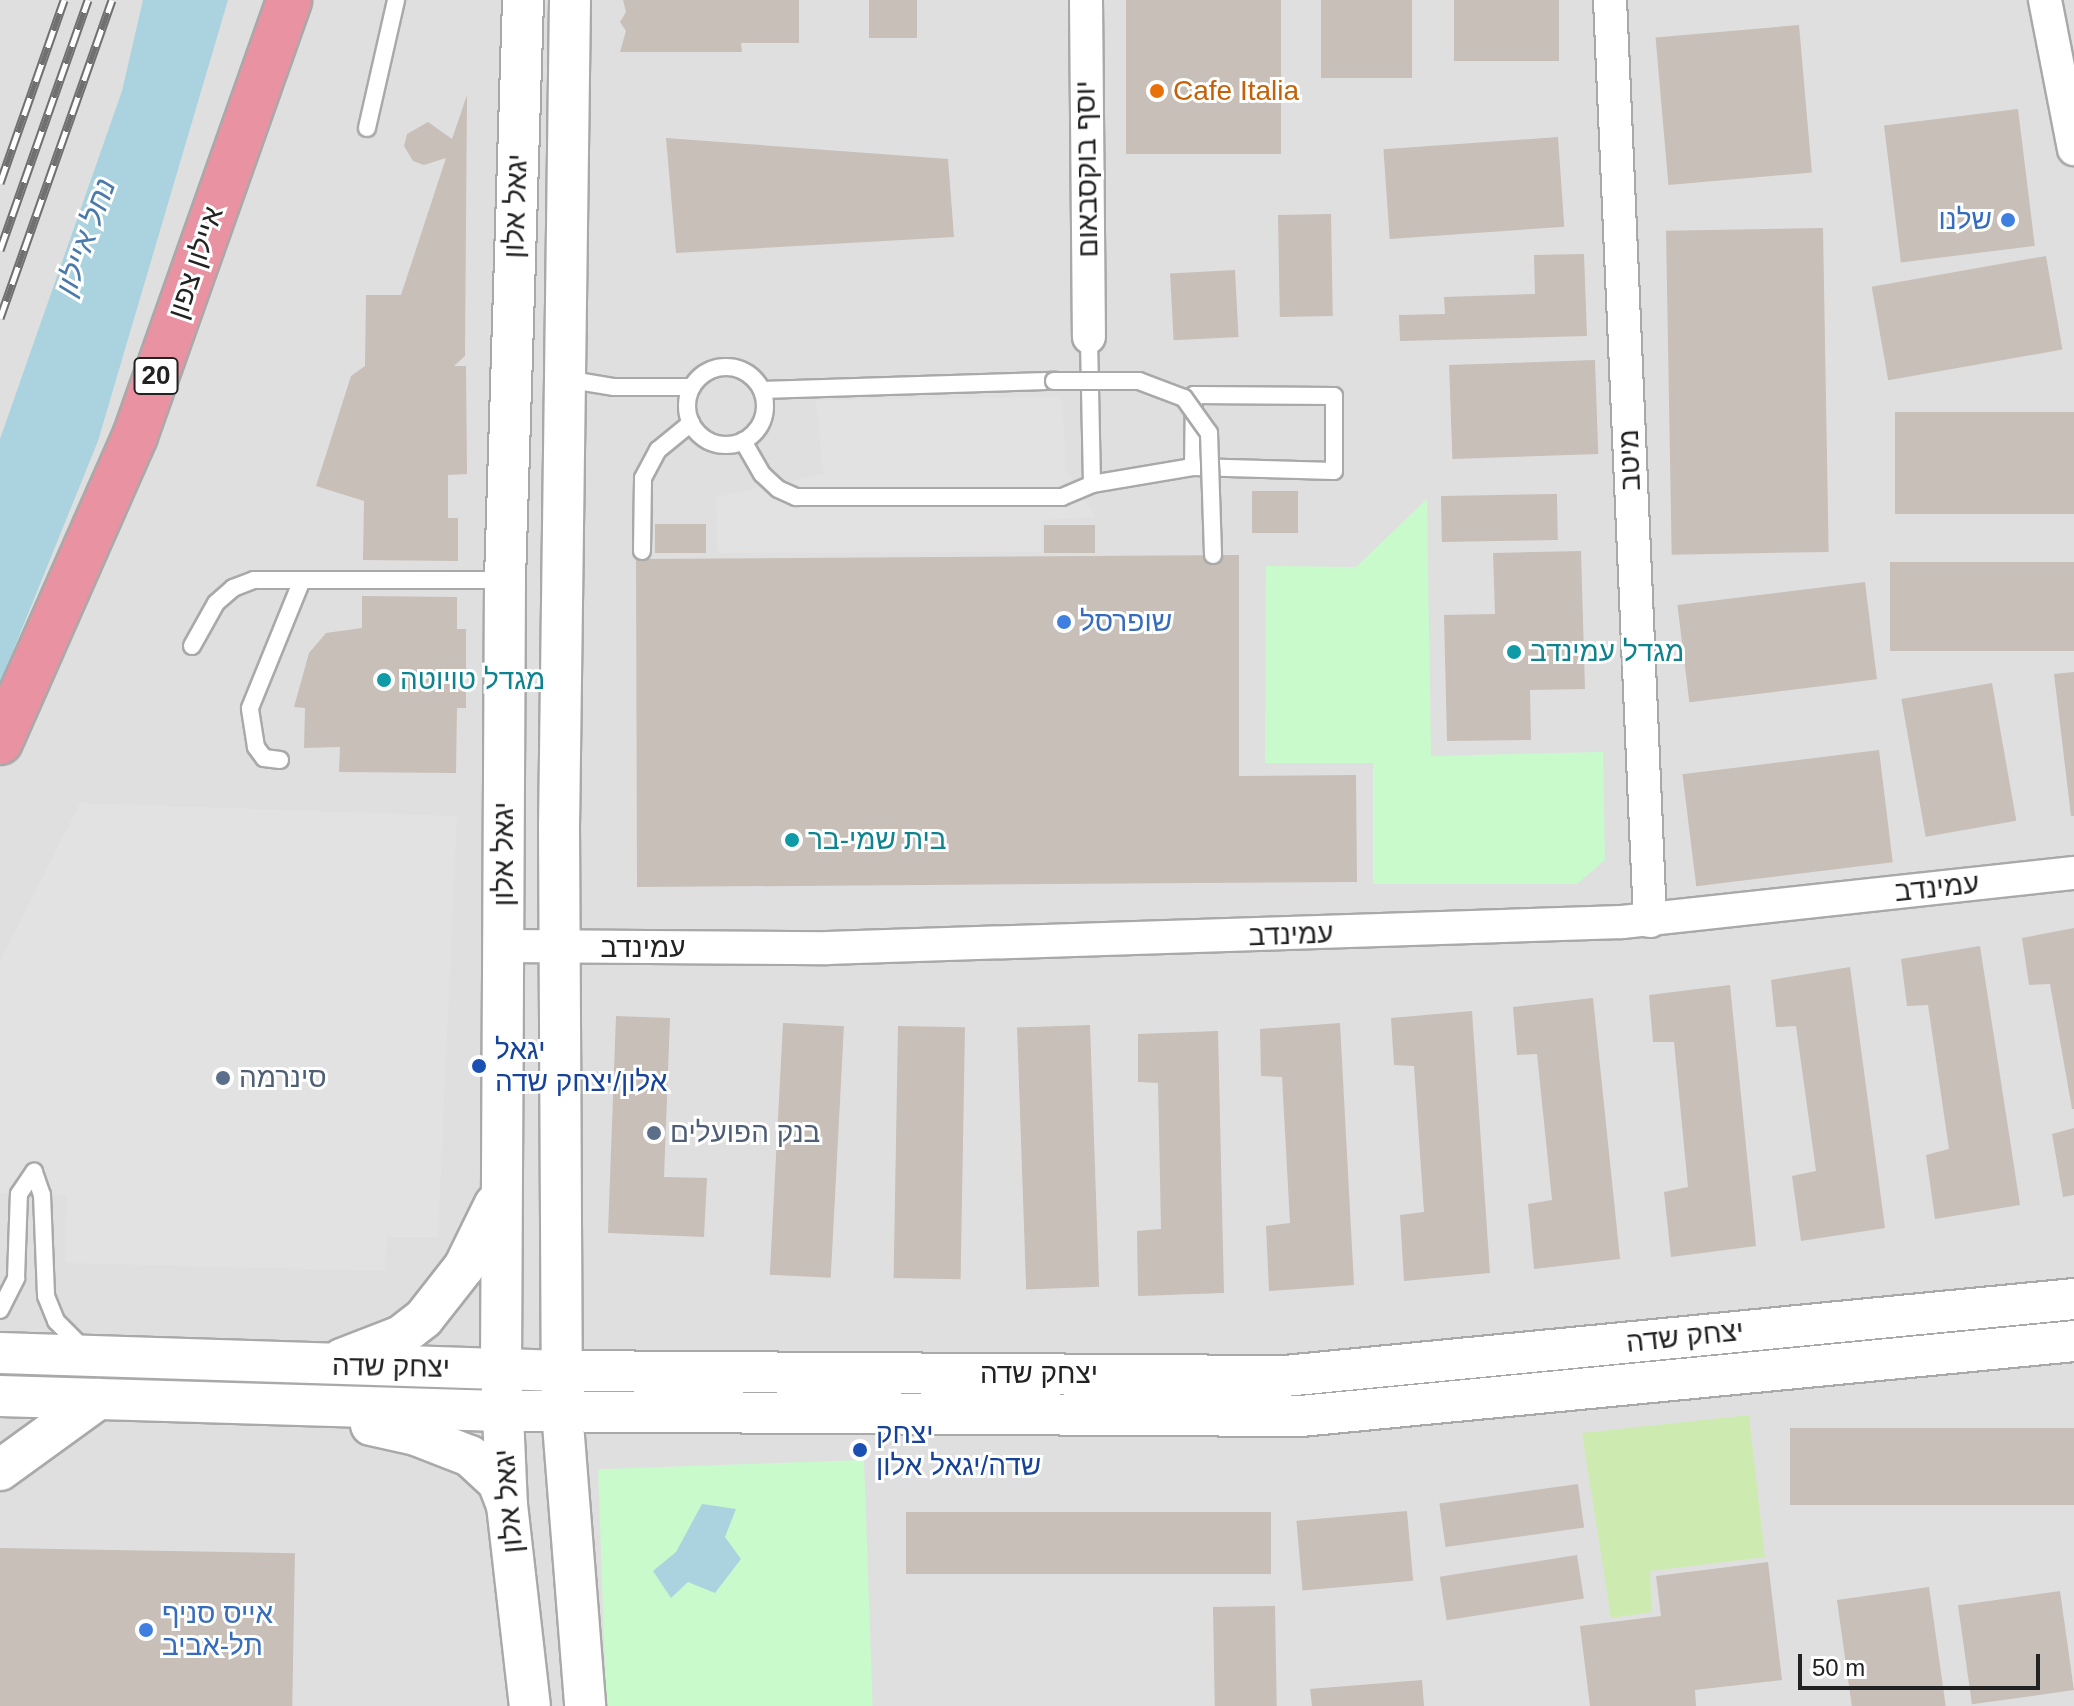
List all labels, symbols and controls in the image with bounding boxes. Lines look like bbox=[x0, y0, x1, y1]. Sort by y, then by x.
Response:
place label: Cafe Italia bbox=[1173, 74, 1299, 108]
street label: יוסף בוקסבאום bbox=[1069, 80, 1105, 258]
marker: Cafe Italia bbox=[1148, 82, 1166, 100]
street label: יגאל אלון bbox=[497, 153, 535, 259]
water label: נחל איילון bbox=[48, 174, 124, 300]
street label: איילון צפון bbox=[161, 203, 231, 323]
place label: שלנו bbox=[1939, 203, 1992, 237]
marker: שלנו bbox=[1999, 211, 2017, 229]
road number: 20 bbox=[132, 354, 180, 398]
street label: מיטב bbox=[1612, 429, 1648, 491]
place label: שופרסל bbox=[1080, 605, 1172, 639]
marker: שופרסל bbox=[1055, 613, 1073, 631]
place label: מגדל עמינדב bbox=[1530, 635, 1684, 669]
marker: מגדל עמינדב bbox=[1505, 643, 1523, 661]
place label: מגדל טויוטה bbox=[400, 663, 545, 697]
marker: מגדל טויוטה bbox=[375, 671, 393, 689]
street label: יגאל אלון bbox=[487, 802, 521, 906]
place label: בית שמי-בר bbox=[808, 823, 947, 857]
marker: בית שמי-בר bbox=[783, 831, 801, 849]
street label: עמינדב bbox=[1893, 867, 1981, 909]
street label: עמינדב bbox=[1248, 917, 1334, 953]
street label: עמינדב bbox=[600, 931, 686, 965]
place label: יגאל אלון/יצחק שדה bbox=[495, 1033, 667, 1099]
marker: יגאל אלון/יצחק שדה bbox=[470, 1057, 488, 1075]
place label: סינרמה bbox=[239, 1061, 327, 1095]
marker: סינרמה bbox=[214, 1069, 232, 1087]
place label: בנק הפועלים bbox=[670, 1116, 820, 1150]
marker: בנק הפועלים bbox=[645, 1124, 663, 1142]
street label: יצחק שדה bbox=[1625, 1314, 1745, 1360]
street label: יצחק שדה bbox=[332, 1349, 450, 1385]
street label: יצחק שדה bbox=[980, 1357, 1098, 1391]
place label: יצחק שדה/יגאל אלון bbox=[876, 1417, 1041, 1483]
marker: יצחק שדה/יגאל אלון bbox=[851, 1441, 869, 1459]
street label: יגאל אלון bbox=[488, 1447, 530, 1555]
place label: אייס סניף תל-אביב bbox=[162, 1597, 273, 1663]
marker: אייס סניף תל-אביב bbox=[137, 1621, 155, 1639]
scale bar bbox=[1802, 1638, 2044, 1688]
text: 50 m bbox=[1812, 1654, 1865, 1681]

